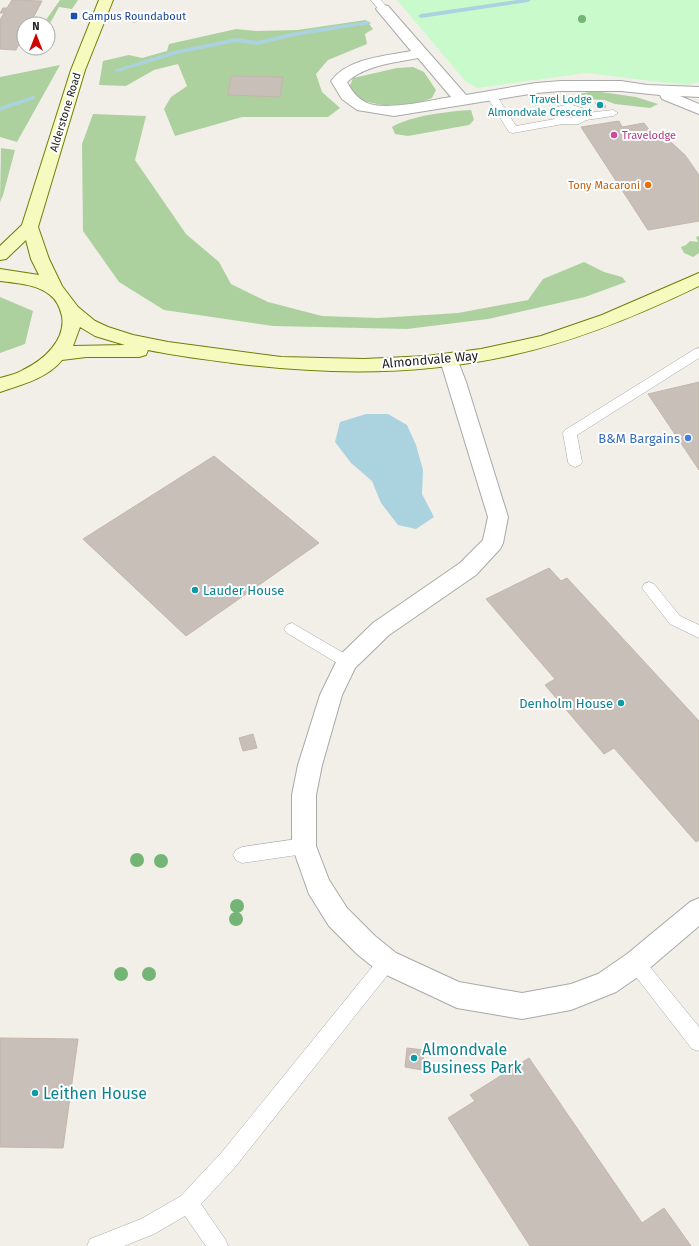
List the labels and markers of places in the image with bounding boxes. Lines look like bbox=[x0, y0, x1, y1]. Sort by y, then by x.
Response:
place label: Campus Roundabout bbox=[82, 10, 186, 23]
marker: Campus Roundabout bbox=[69, 11, 79, 21]
place label: Travel Lodge Almondvale Crescent bbox=[488, 93, 592, 119]
marker: Travel Lodge Almondvale Crescent bbox=[595, 100, 605, 110]
place label: Travelodge bbox=[622, 129, 676, 142]
marker: Travelodge bbox=[609, 130, 619, 140]
place label: Tony Macaroni bbox=[568, 179, 640, 192]
marker: Tony Macaroni bbox=[643, 180, 653, 190]
place label: B&M Bargains bbox=[598, 431, 680, 446]
marker: B&M Bargains bbox=[683, 433, 693, 443]
place label: Lauder House bbox=[203, 583, 284, 598]
marker: Lauder House bbox=[190, 585, 200, 595]
place label: Denholm House bbox=[519, 696, 613, 711]
marker: Denholm House bbox=[616, 698, 626, 708]
place label: Almondvale Business Park bbox=[422, 1040, 522, 1077]
marker: Almondvale Business Park bbox=[409, 1053, 419, 1063]
place label: Leithen House bbox=[43, 1084, 147, 1103]
marker: Leithen House bbox=[30, 1088, 40, 1098]

